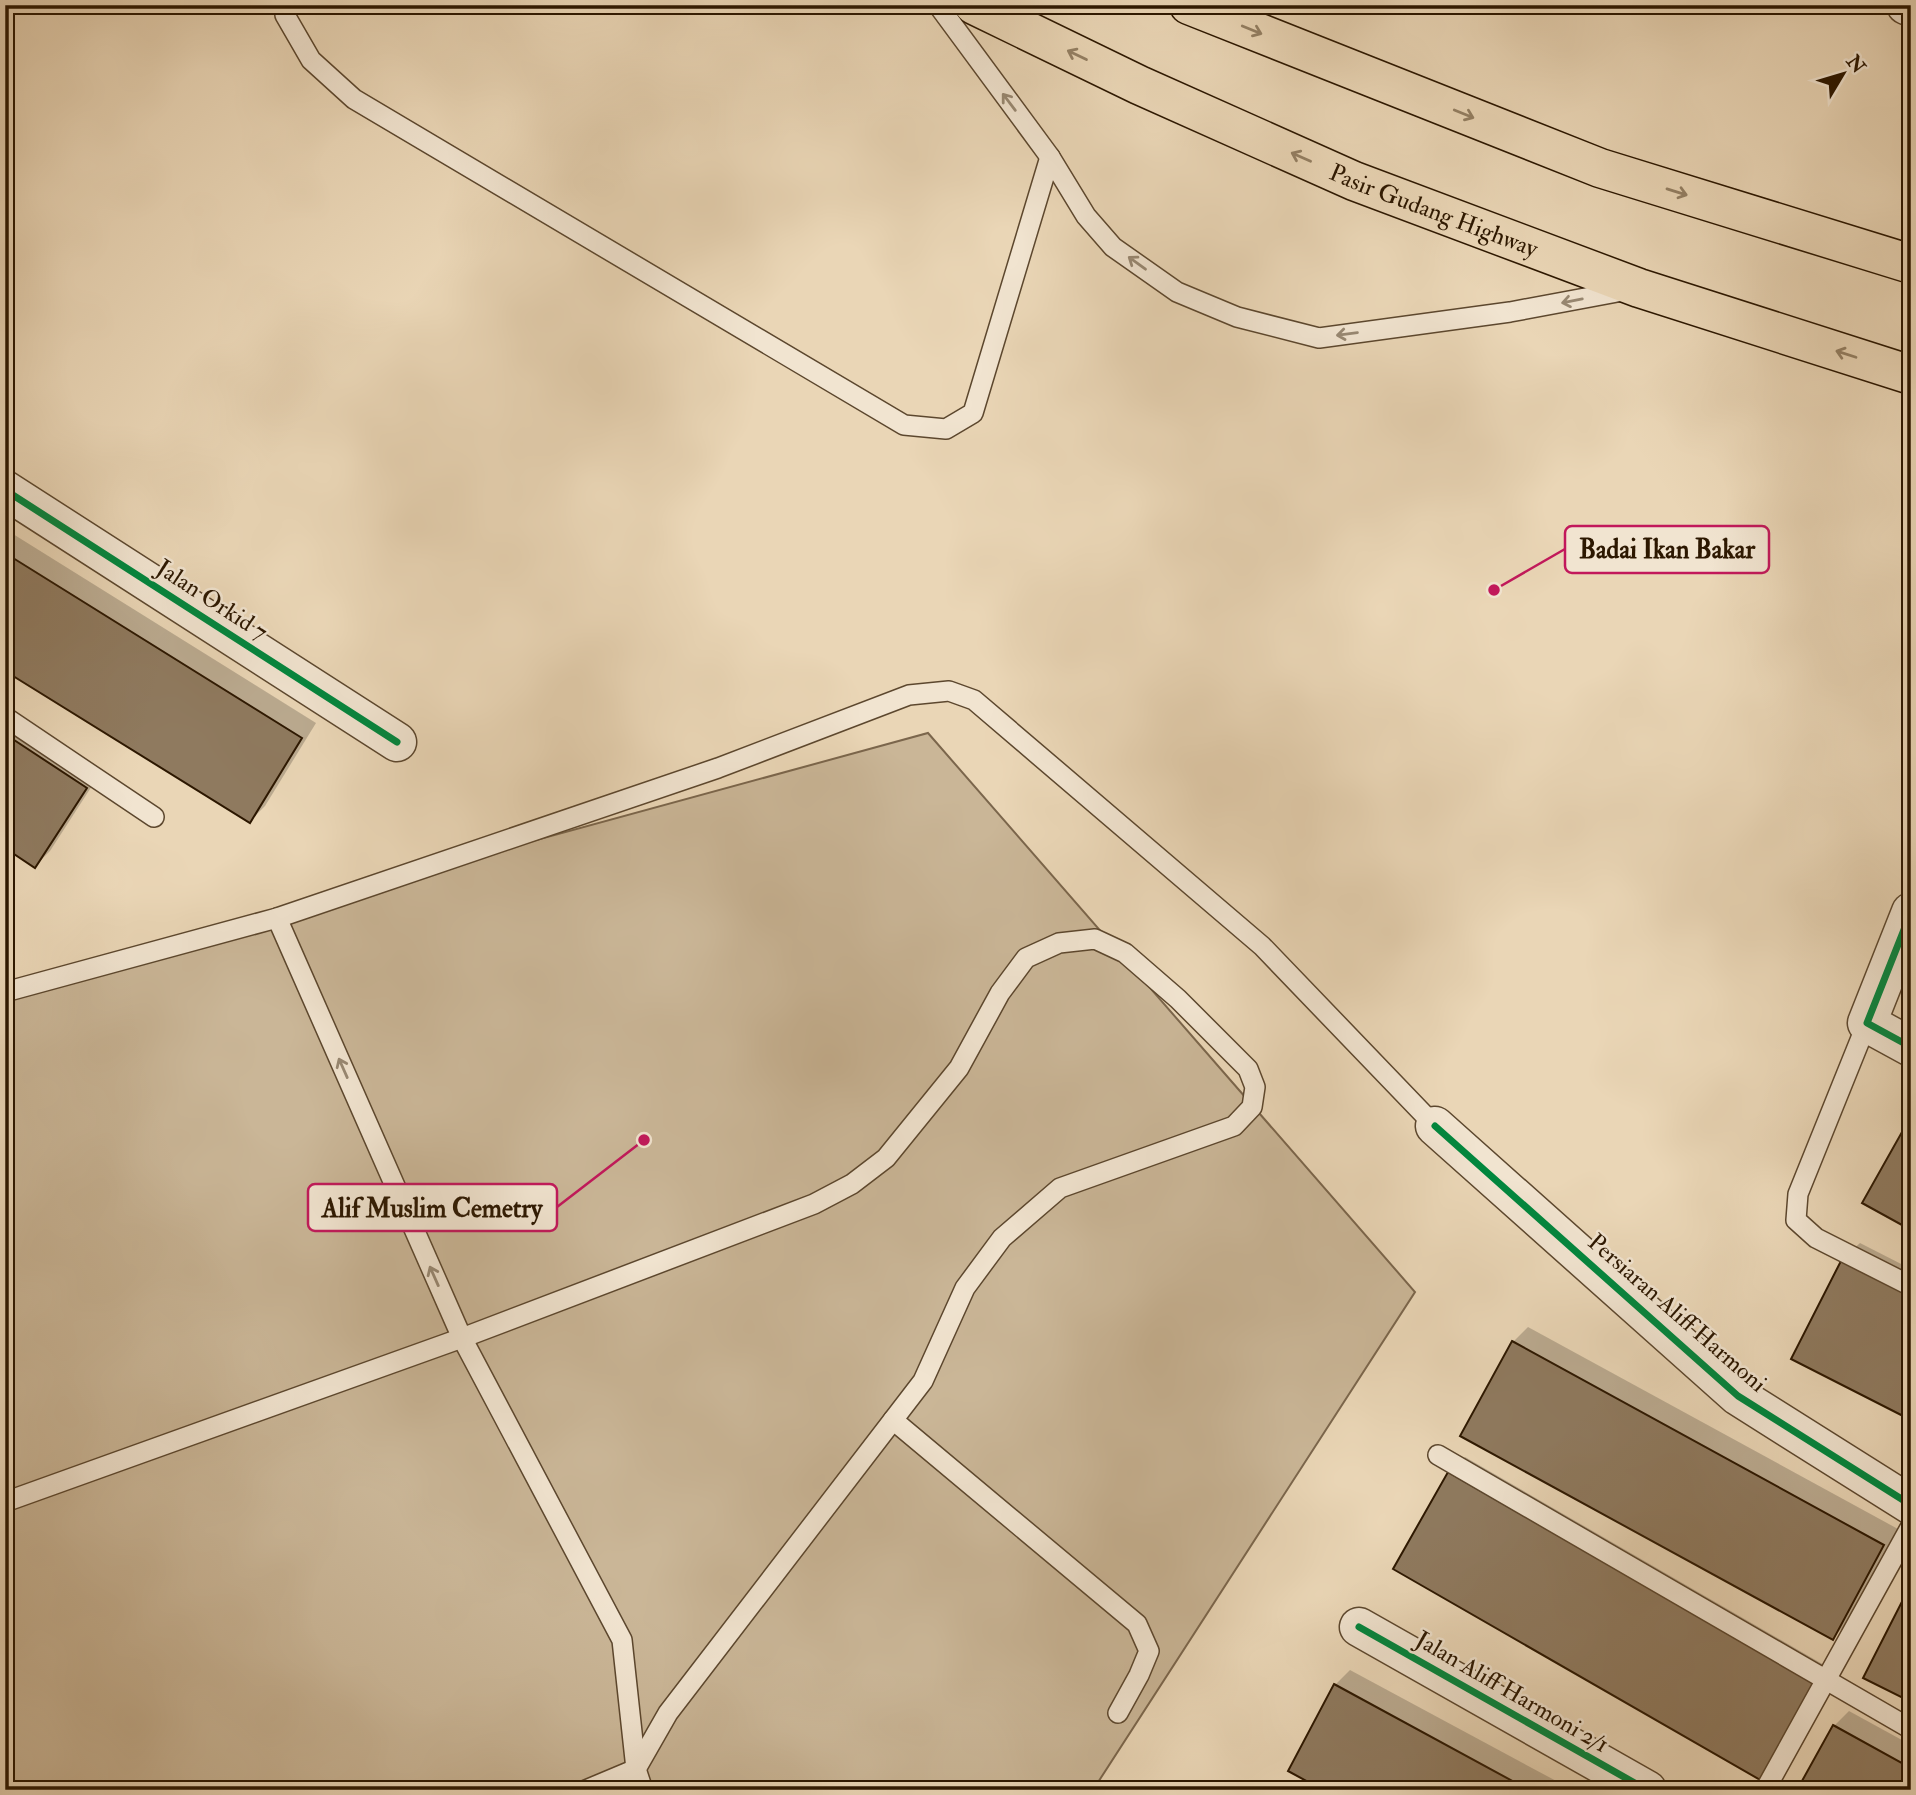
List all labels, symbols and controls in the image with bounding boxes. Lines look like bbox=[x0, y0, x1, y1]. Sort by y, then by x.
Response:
one-way arrow bbox=[1241, 25, 1262, 38]
north arrow bbox=[1808, 38, 1878, 108]
one-way arrow bbox=[1067, 48, 1088, 61]
text: N bbox=[1840, 49, 1871, 79]
one-way arrow bbox=[1002, 93, 1017, 112]
one-way arrow bbox=[1452, 109, 1474, 122]
one-way arrow bbox=[1291, 150, 1312, 163]
street label: Pasir Gudang Highway bbox=[1325, 157, 1543, 264]
one-way arrow bbox=[1666, 186, 1688, 199]
one-way arrow bbox=[1128, 256, 1147, 271]
one-way arrow bbox=[1561, 294, 1584, 308]
one-way arrow bbox=[1336, 328, 1359, 341]
one-way arrow bbox=[1835, 347, 1857, 360]
callout: Badai Ikan Bakar bbox=[1565, 526, 1769, 573]
text: Badai Ikan Bakar bbox=[1579, 534, 1755, 566]
street label: Jalan Orkid 7 bbox=[150, 552, 274, 647]
one-way arrow bbox=[335, 1058, 348, 1079]
callout: Alif Muslim Cemetry bbox=[308, 1184, 557, 1231]
text: Alif Muslim Cemetry bbox=[321, 1193, 544, 1226]
street label: Persiaran Aliff Harmoni bbox=[1581, 1227, 1773, 1399]
one-way arrow bbox=[427, 1266, 440, 1287]
street label: Jalan Aliff Harmoni 2/1 bbox=[1409, 1623, 1614, 1760]

